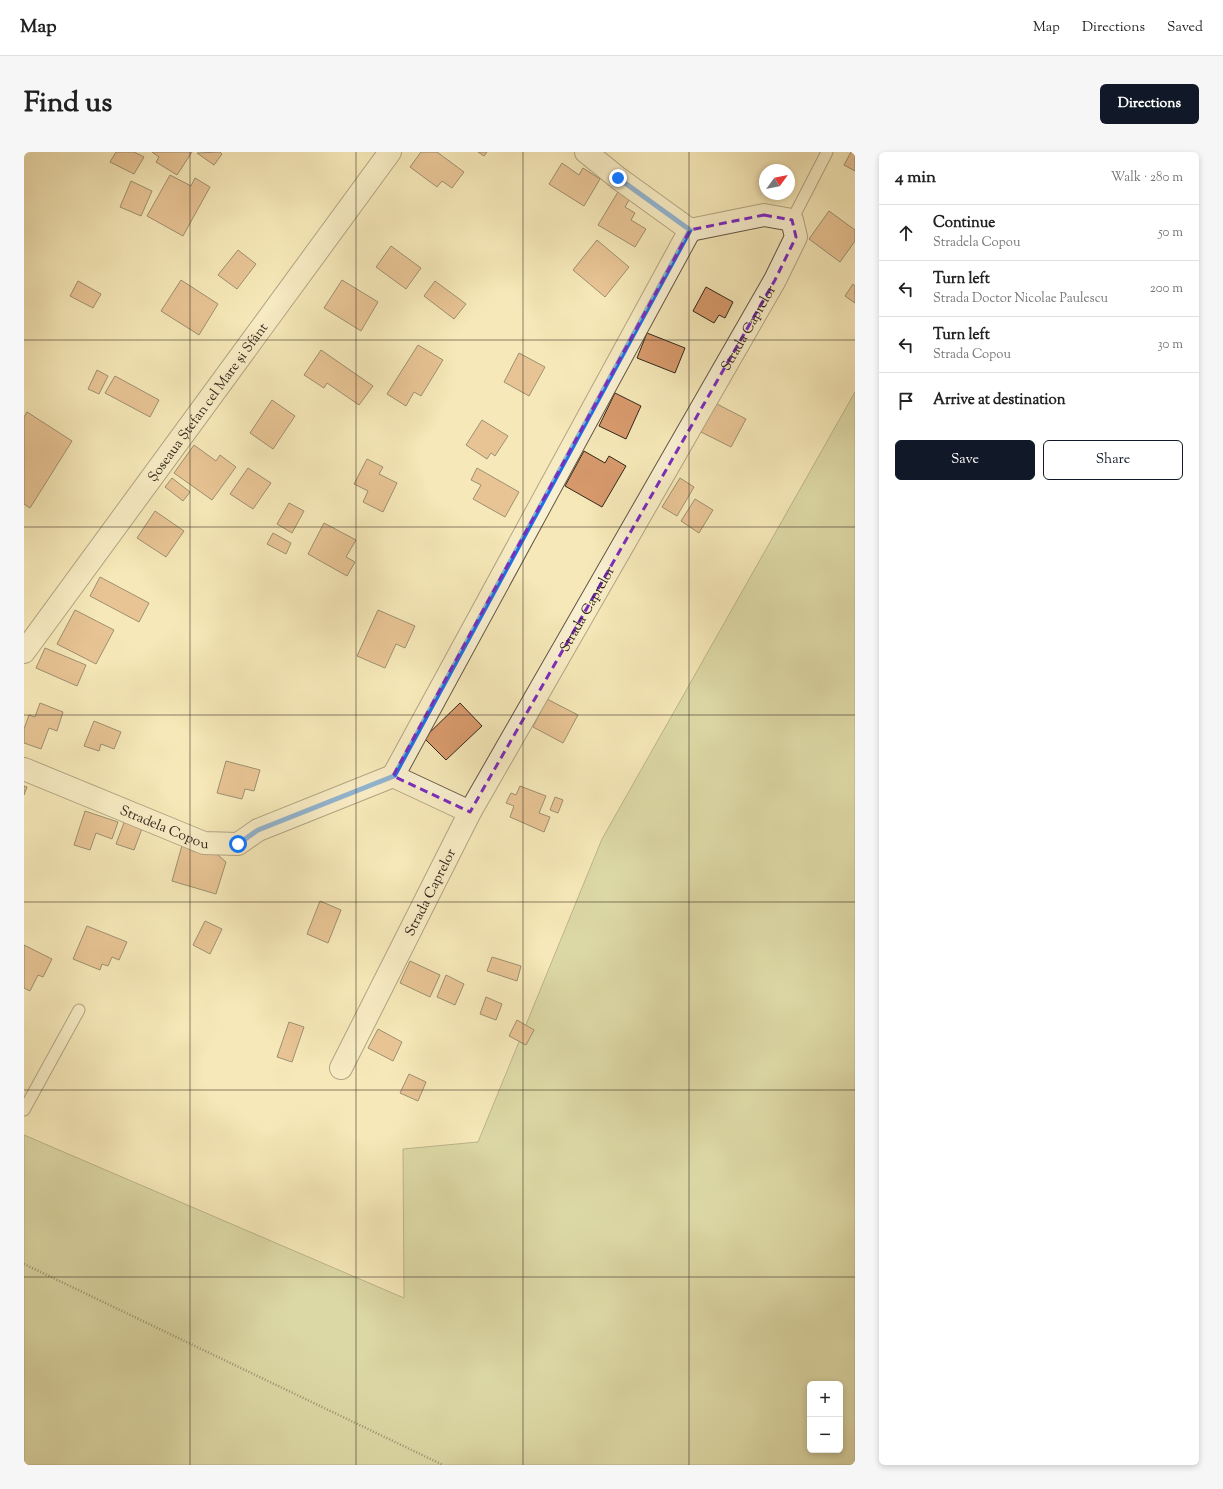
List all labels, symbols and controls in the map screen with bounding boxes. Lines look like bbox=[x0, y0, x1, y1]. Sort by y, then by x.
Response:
text: Map bbox=[20, 14, 57, 41]
text: Map bbox=[1033, 18, 1060, 38]
text: Directions bbox=[1082, 18, 1145, 38]
text: Saved bbox=[1167, 18, 1203, 38]
text: Find us bbox=[24, 84, 112, 124]
button: Directions bbox=[1100, 84, 1199, 124]
north arrow bbox=[759, 164, 795, 200]
text: 4 min bbox=[895, 166, 936, 190]
route end bbox=[609, 169, 627, 187]
text: Walk · 280 m bbox=[1111, 169, 1183, 187]
text: Continue bbox=[933, 213, 995, 234]
icon: ahead bbox=[895, 222, 917, 244]
text: 50 m bbox=[1158, 224, 1183, 242]
text: Stradela Copou bbox=[933, 234, 1020, 252]
text: Turn left bbox=[933, 269, 990, 290]
icon: left bbox=[895, 278, 917, 300]
text: 200 m bbox=[1150, 280, 1183, 298]
street label: Strada Caprelor bbox=[717, 281, 782, 375]
text: Strada Doctor Nicolae Paulescu bbox=[933, 290, 1108, 308]
street label: Șoseaua Ștefan cel Mare și Sfânt bbox=[144, 319, 274, 487]
text: Turn left bbox=[933, 325, 990, 346]
icon: left bbox=[895, 334, 917, 356]
text: 30 m bbox=[1157, 336, 1183, 354]
text: Strada Copou bbox=[933, 346, 1011, 364]
icon: arrive bbox=[895, 390, 917, 412]
text: Arrive at destination bbox=[933, 390, 1066, 411]
button: Save bbox=[895, 440, 1035, 480]
button: Share bbox=[1043, 440, 1183, 480]
street label: Strada Caprelor bbox=[556, 563, 621, 656]
street label: Stradela Copou bbox=[116, 801, 209, 855]
route start bbox=[229, 835, 247, 853]
street label: Strada Caprelor bbox=[401, 845, 462, 940]
map controls bbox=[807, 1381, 843, 1453]
button: + bbox=[807, 1381, 843, 1417]
button: − bbox=[807, 1417, 843, 1453]

